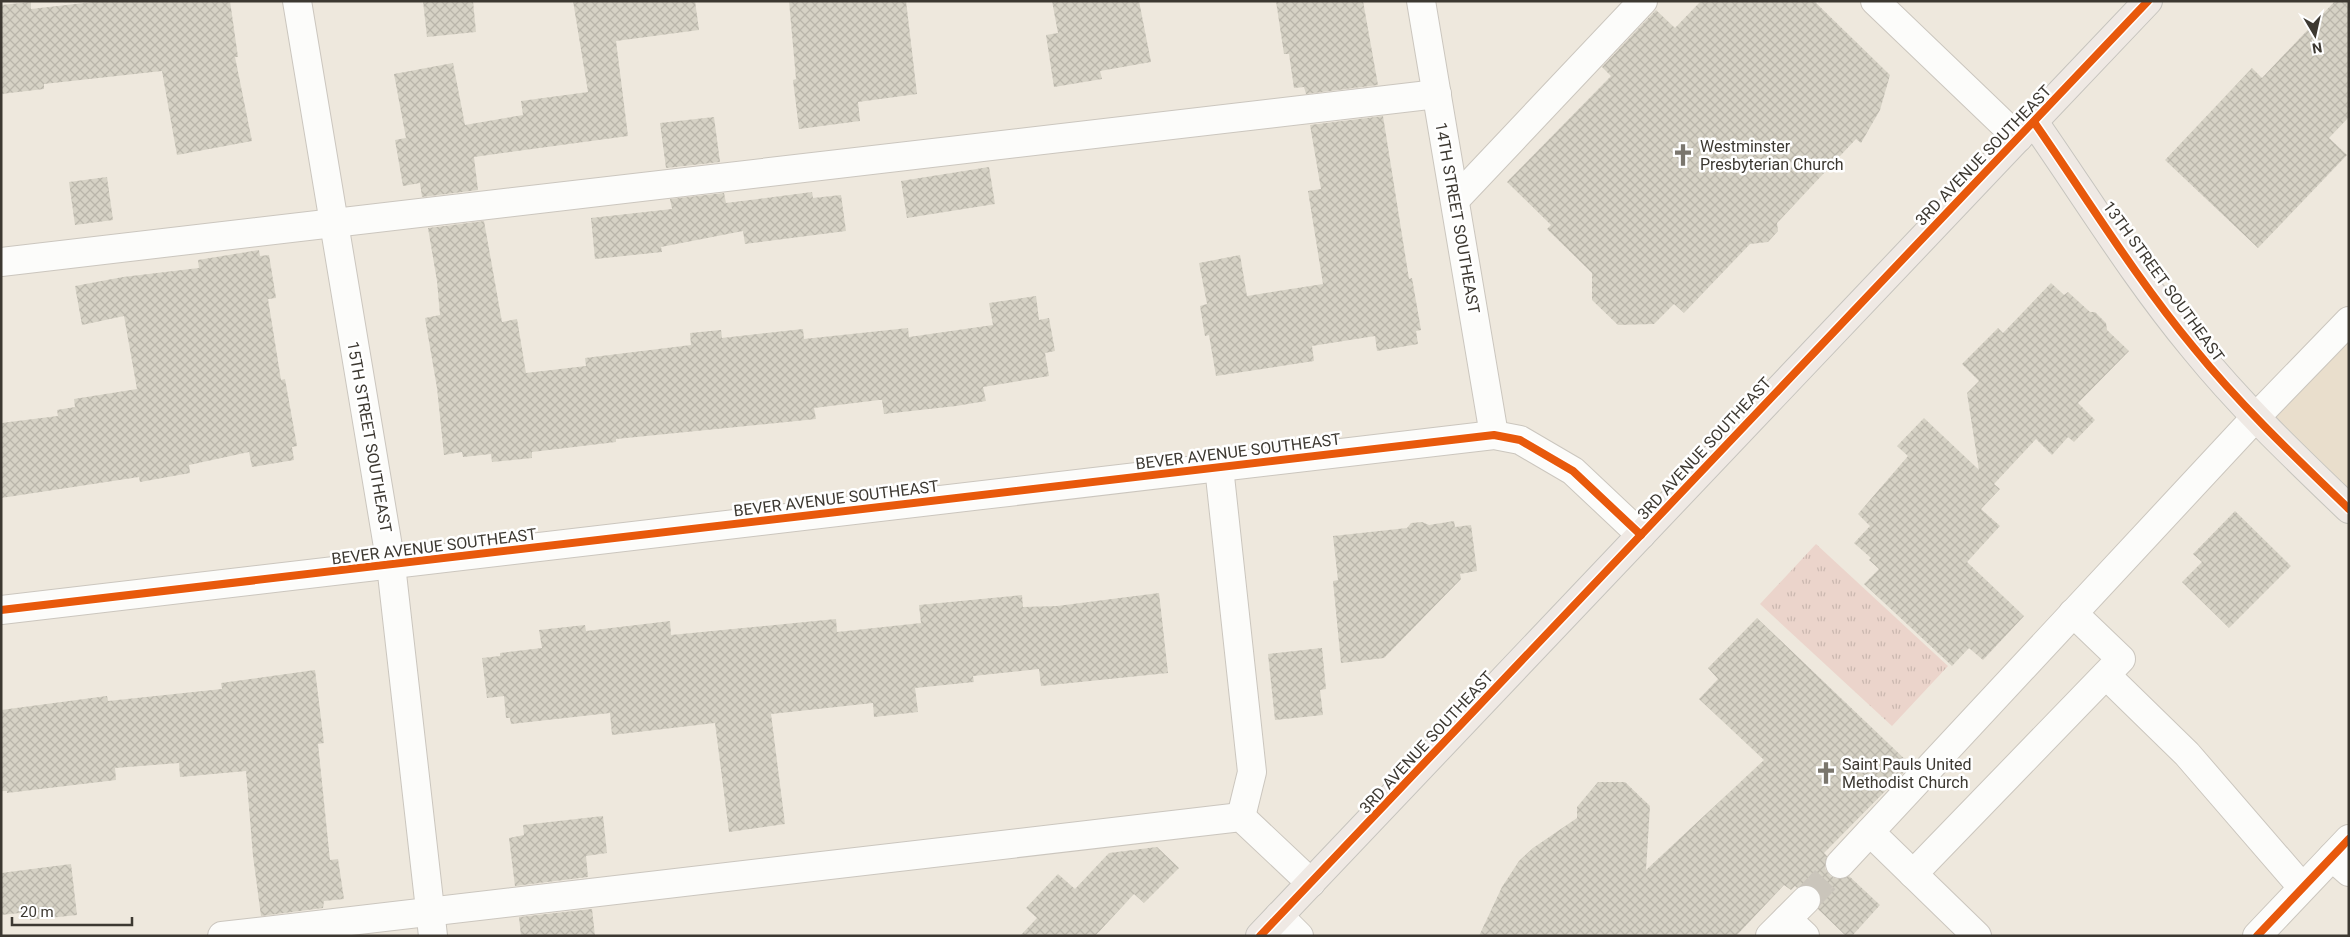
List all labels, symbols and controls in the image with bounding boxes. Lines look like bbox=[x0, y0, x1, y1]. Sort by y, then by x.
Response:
north arrow bbox=[2290, 10, 2340, 60]
text: N bbox=[2311, 39, 2323, 57]
street label: 3RD AVENUE SOUTHEAST bbox=[1911, 81, 2056, 229]
street label: 14TH STREET SOUTHEAST bbox=[1431, 121, 1484, 316]
place label: Westminster Presbyterian Church bbox=[1700, 137, 1844, 174]
church icon: Westminster Presbyterian Church bbox=[1670, 142, 1696, 168]
street label: 13TH STREET SOUTHEAST bbox=[2099, 197, 2228, 366]
street label: 15TH STREET SOUTHEAST bbox=[343, 340, 396, 535]
street label: 3RD AVENUE SOUTHEAST bbox=[1633, 373, 1776, 523]
street label: BEVER AVENUE SOUTHEAST bbox=[1134, 429, 1342, 474]
street label: BEVER AVENUE SOUTHEAST bbox=[732, 476, 940, 521]
street label: BEVER AVENUE SOUTHEAST bbox=[330, 524, 538, 569]
street label: 3RD AVENUE SOUTHEAST bbox=[1355, 667, 1498, 817]
place label: Saint Pauls United Methodist Church bbox=[1842, 755, 1972, 792]
church icon: Saint Pauls United Methodist Church bbox=[1813, 760, 1839, 786]
scale bar bbox=[12, 894, 132, 926]
text: 20 m bbox=[20, 903, 54, 921]

